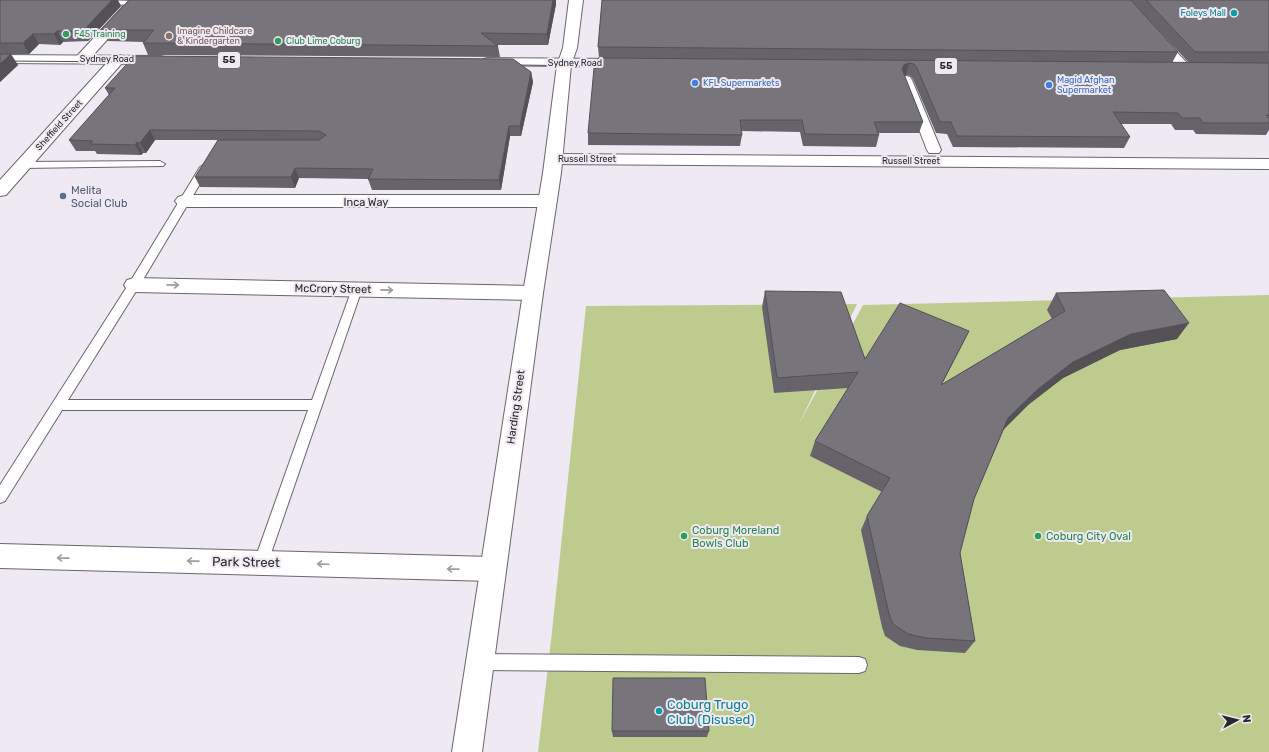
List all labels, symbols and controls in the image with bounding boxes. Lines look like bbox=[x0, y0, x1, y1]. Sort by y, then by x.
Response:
place label: Foleys Mall bbox=[1181, 8, 1226, 18]
marker: Foleys Mall bbox=[1229, 8, 1239, 18]
place label: Imagine Childcare & Kindergarten bbox=[177, 26, 252, 46]
marker: F45 Training bbox=[61, 29, 71, 39]
place label: F45 Training bbox=[74, 29, 126, 39]
marker: Imagine Childcare & Kindergarten bbox=[164, 31, 174, 41]
marker: Club Lime Coburg bbox=[273, 36, 283, 46]
place label: Club Lime Coburg bbox=[286, 36, 360, 46]
road number: 55 bbox=[218, 52, 240, 68]
street label: Sydney Road bbox=[80, 54, 134, 64]
street label: Sydney Road bbox=[548, 58, 602, 68]
road number: 55 bbox=[935, 58, 957, 74]
place label: Magid Afghan Supermarket bbox=[1057, 75, 1115, 95]
marker: KFL Supermarkets bbox=[690, 78, 700, 88]
place label: KFL Supermarkets bbox=[703, 78, 780, 88]
marker: Magid Afghan Supermarket bbox=[1044, 80, 1054, 90]
street label: Sheffield Street bbox=[34, 97, 85, 152]
street label: Russell Street bbox=[558, 154, 617, 164]
street label: Russell Street bbox=[882, 156, 941, 166]
place label: Melita Social Club bbox=[71, 184, 128, 210]
marker: Melita Social Club bbox=[58, 191, 68, 201]
street label: Inca Way bbox=[344, 196, 388, 209]
one-way arrow bbox=[166, 282, 179, 289]
street label: McCrory Street bbox=[294, 282, 372, 296]
one-way arrow bbox=[380, 286, 393, 294]
street label: Harding Street bbox=[504, 368, 528, 445]
place label: Coburg Moreland Bowls Club bbox=[692, 524, 779, 550]
place label: Coburg City Oval bbox=[1046, 530, 1131, 543]
marker: Coburg Moreland Bowls Club bbox=[679, 531, 689, 541]
marker: Coburg City Oval bbox=[1033, 531, 1043, 541]
one-way arrow bbox=[57, 554, 70, 562]
street label: Park Street bbox=[212, 554, 280, 570]
one-way arrow bbox=[187, 557, 200, 564]
one-way arrow bbox=[317, 560, 330, 568]
one-way arrow bbox=[447, 565, 460, 572]
place label: Coburg Trugo Club (Disused) bbox=[667, 697, 755, 727]
north arrow bbox=[1217, 700, 1257, 740]
marker: Coburg Trugo Club (Disused) bbox=[654, 706, 664, 716]
text: N bbox=[1239, 714, 1253, 724]

